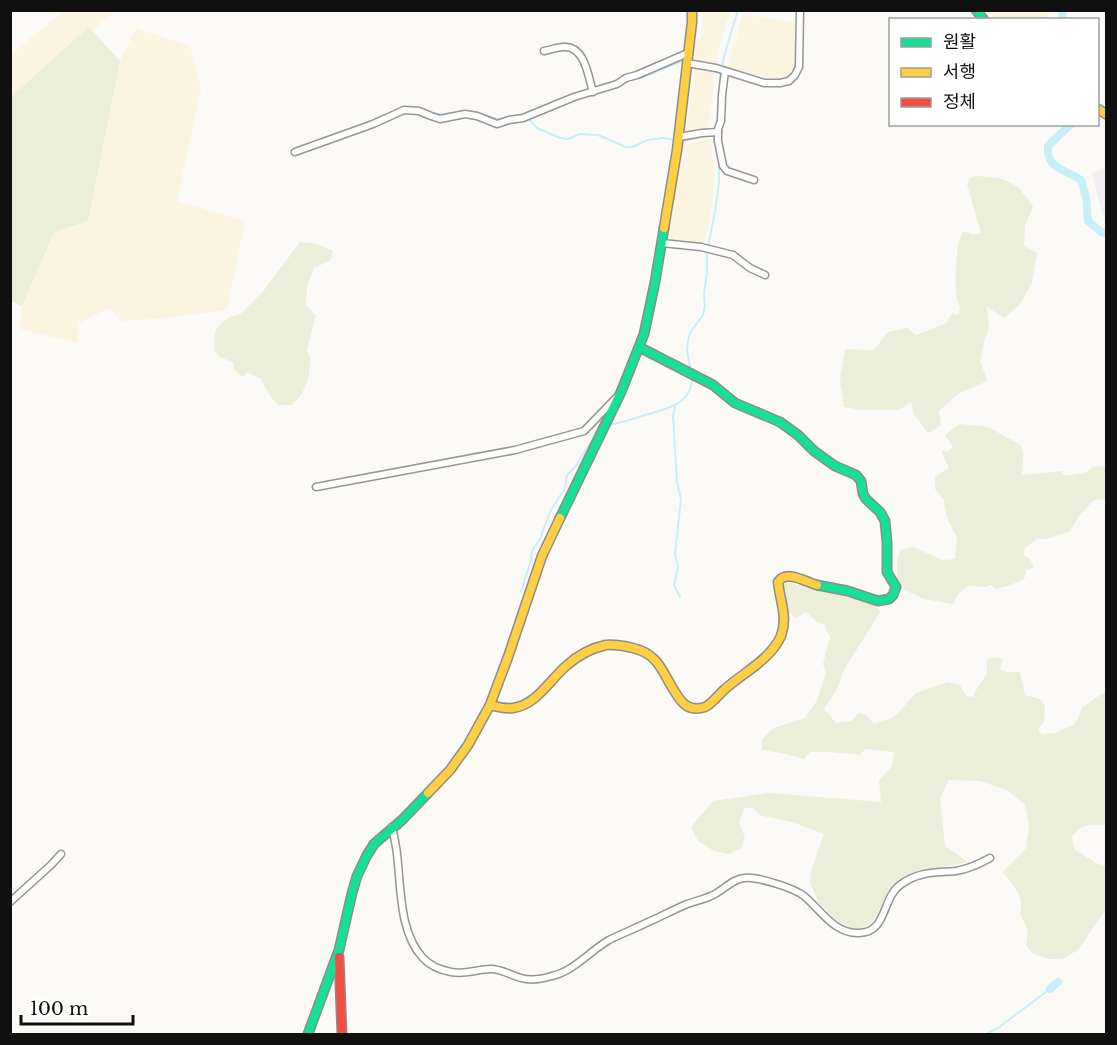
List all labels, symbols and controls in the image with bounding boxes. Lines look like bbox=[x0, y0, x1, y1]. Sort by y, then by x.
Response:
legend bbox=[889, 18, 1099, 126]
text: 원활 bbox=[943, 31, 976, 53]
text: 서행 bbox=[943, 61, 976, 83]
text: 정체 bbox=[943, 91, 976, 113]
scale bar bbox=[21, 988, 134, 1026]
text: 100 m bbox=[30, 998, 88, 1020]

